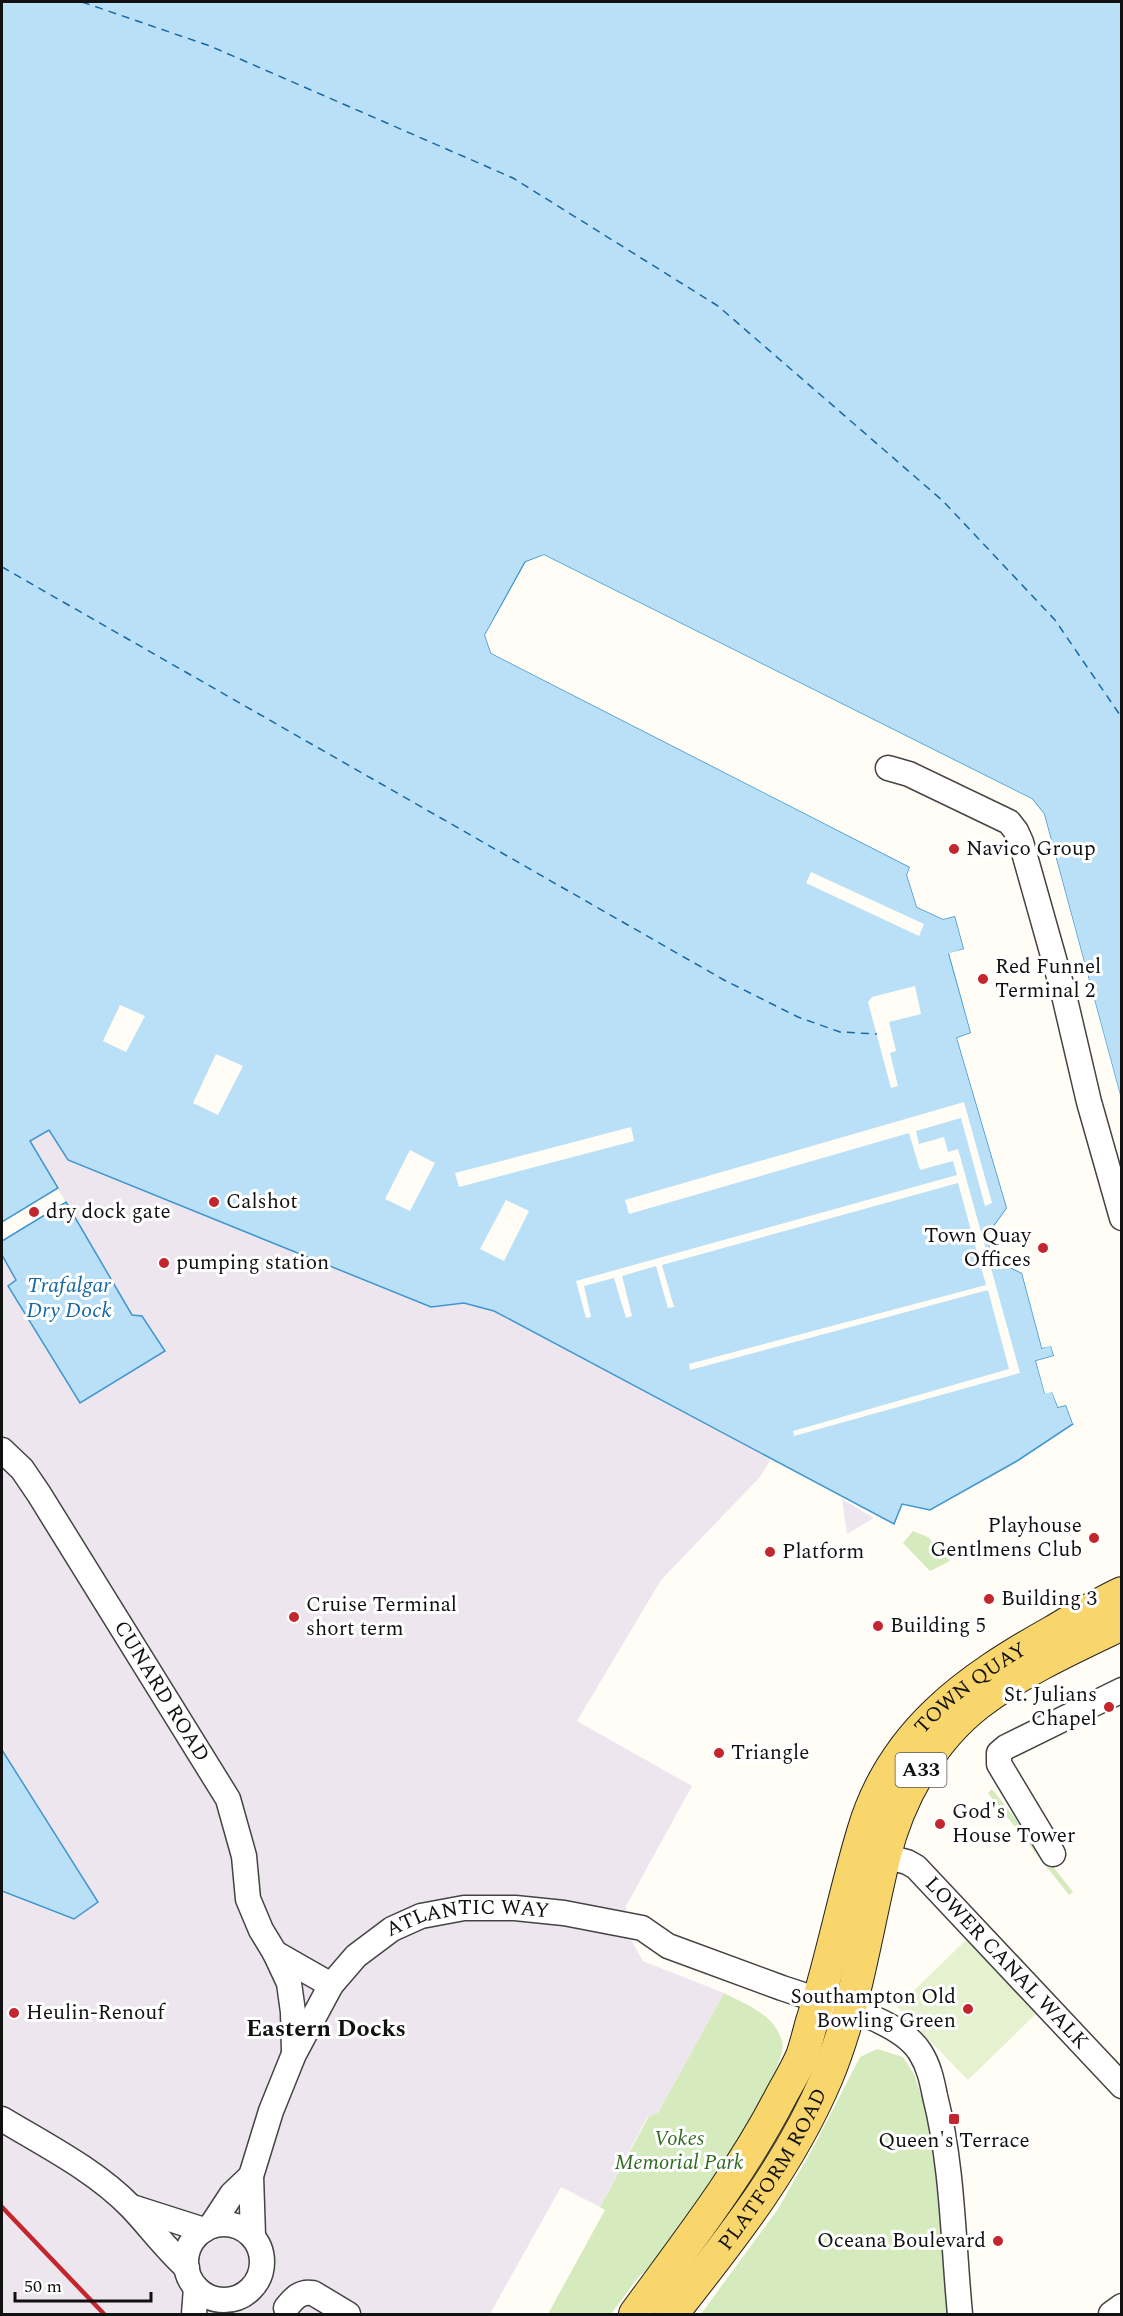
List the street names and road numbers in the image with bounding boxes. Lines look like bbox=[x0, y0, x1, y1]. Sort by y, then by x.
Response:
street label: CUNARD ROAD bbox=[105, 1614, 217, 1768]
street label: TOWN QUAY bbox=[907, 1634, 1033, 1742]
road number: A33 bbox=[896, 1753, 946, 1787]
street label: LOWER CANAL WALK bbox=[917, 1869, 1096, 2057]
street label: ATLANTIC WAY bbox=[381, 1892, 551, 1946]
street label: PLATFORM ROAD bbox=[711, 2083, 836, 2258]

